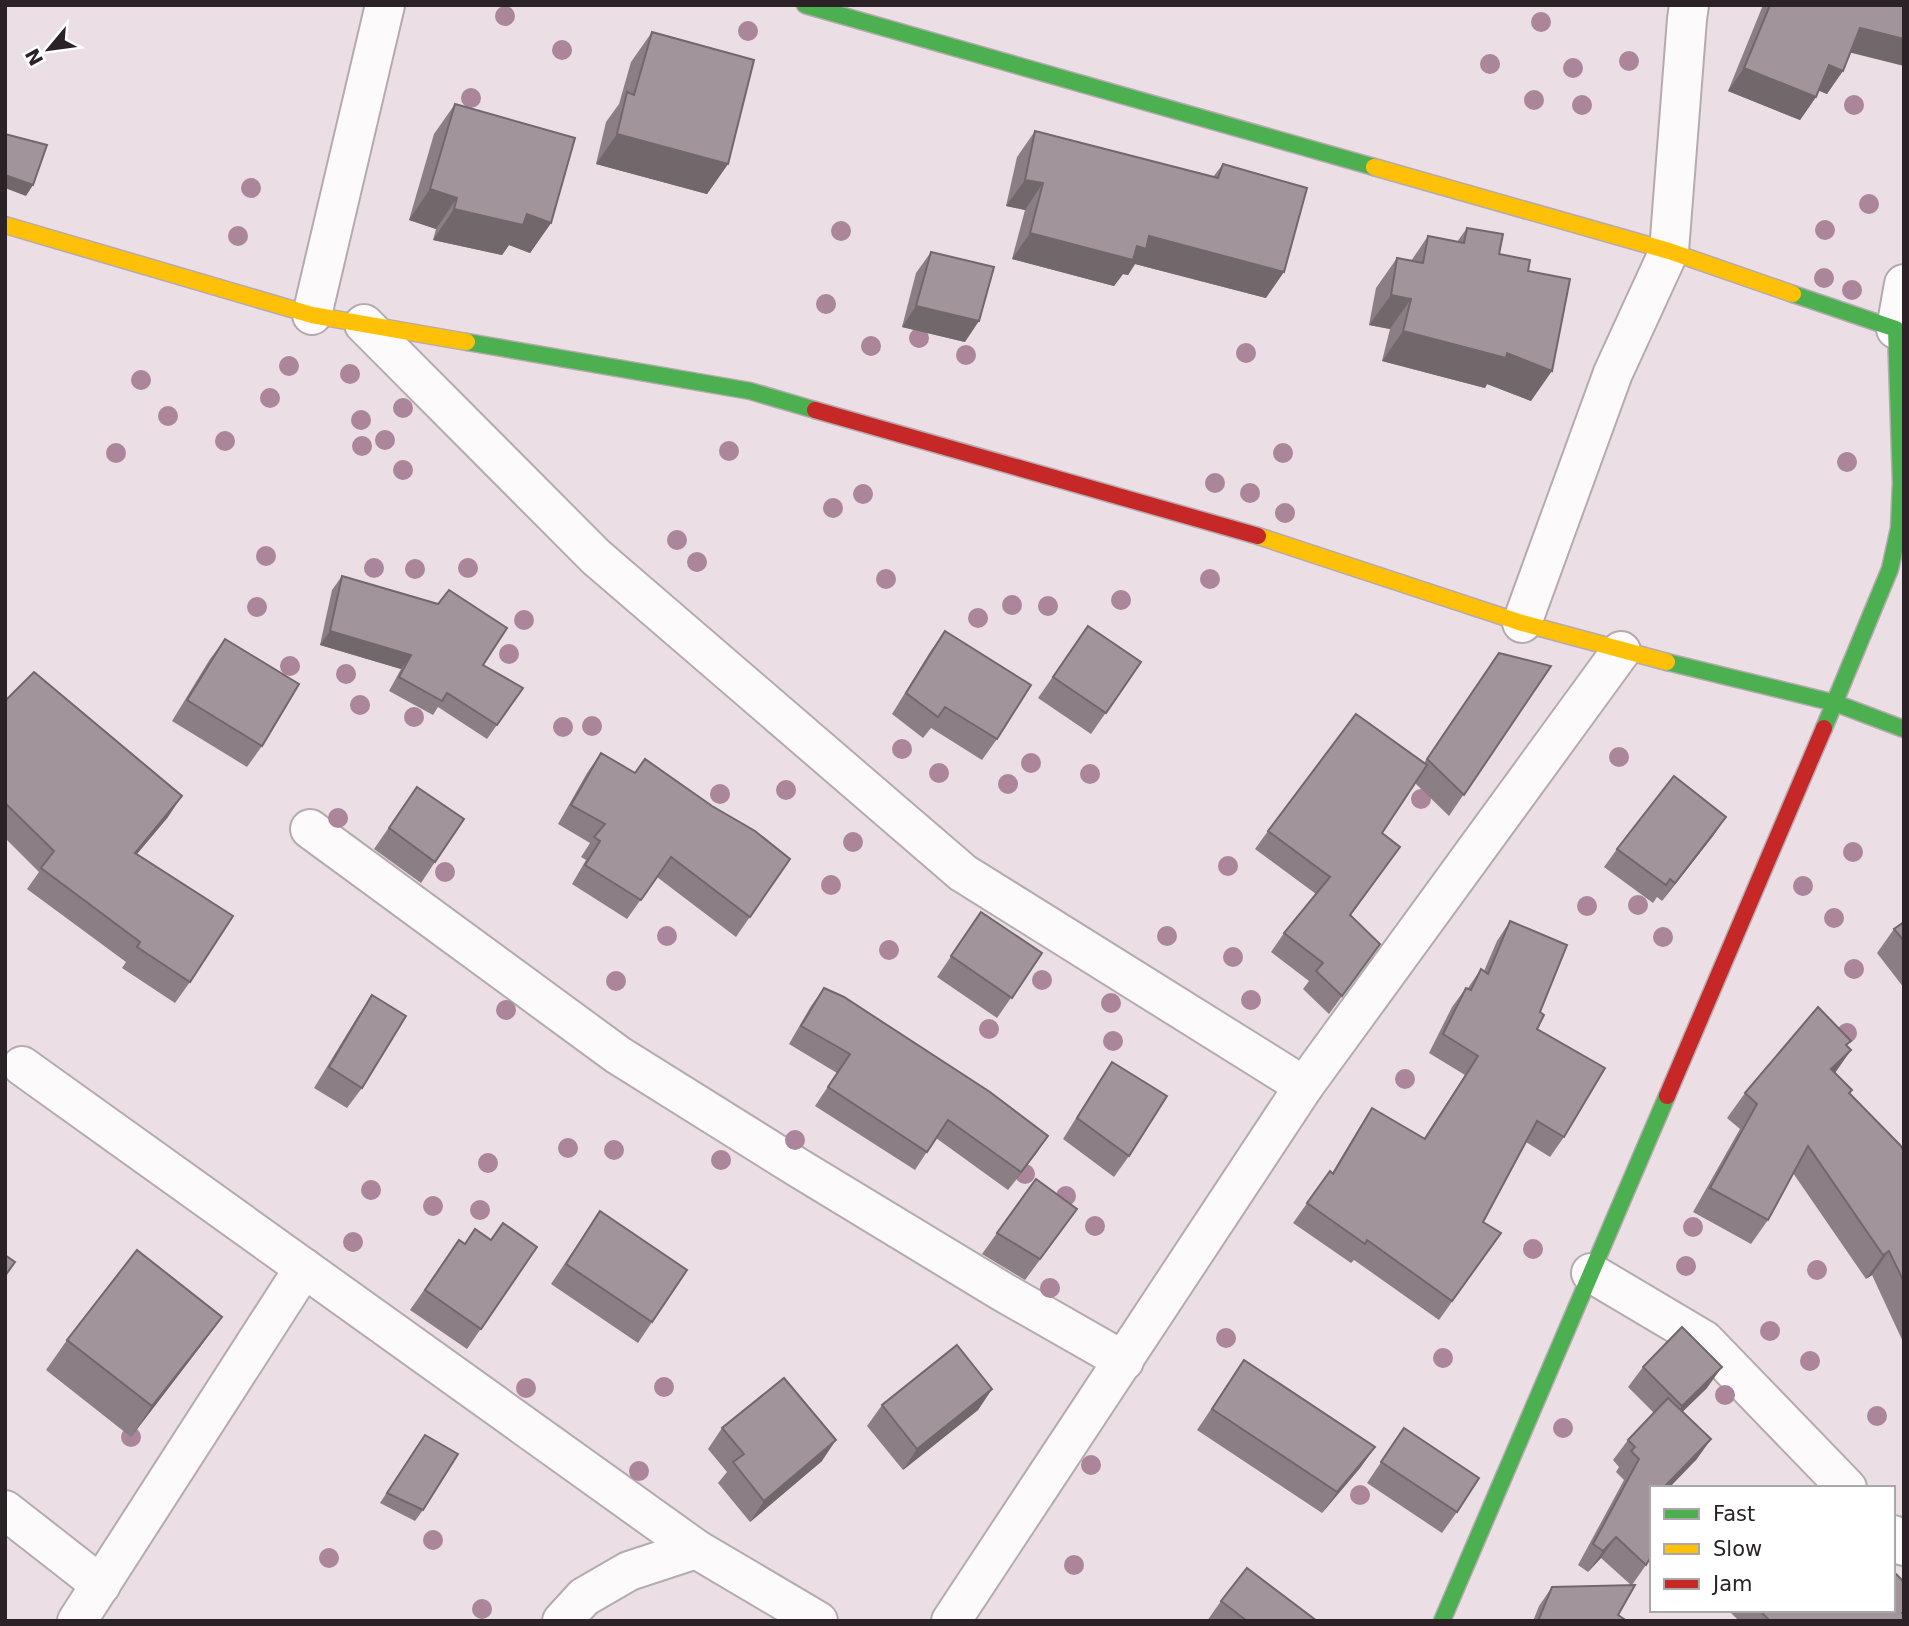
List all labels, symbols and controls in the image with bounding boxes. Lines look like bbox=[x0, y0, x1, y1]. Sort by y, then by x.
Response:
north arrow bbox=[14, 14, 84, 84]
text: N bbox=[21, 45, 48, 70]
legend bbox=[1650, 1486, 1895, 1612]
text: Fast bbox=[1713, 1502, 1755, 1526]
text: Slow bbox=[1713, 1537, 1762, 1561]
text: Jam bbox=[1711, 1572, 1753, 1596]

